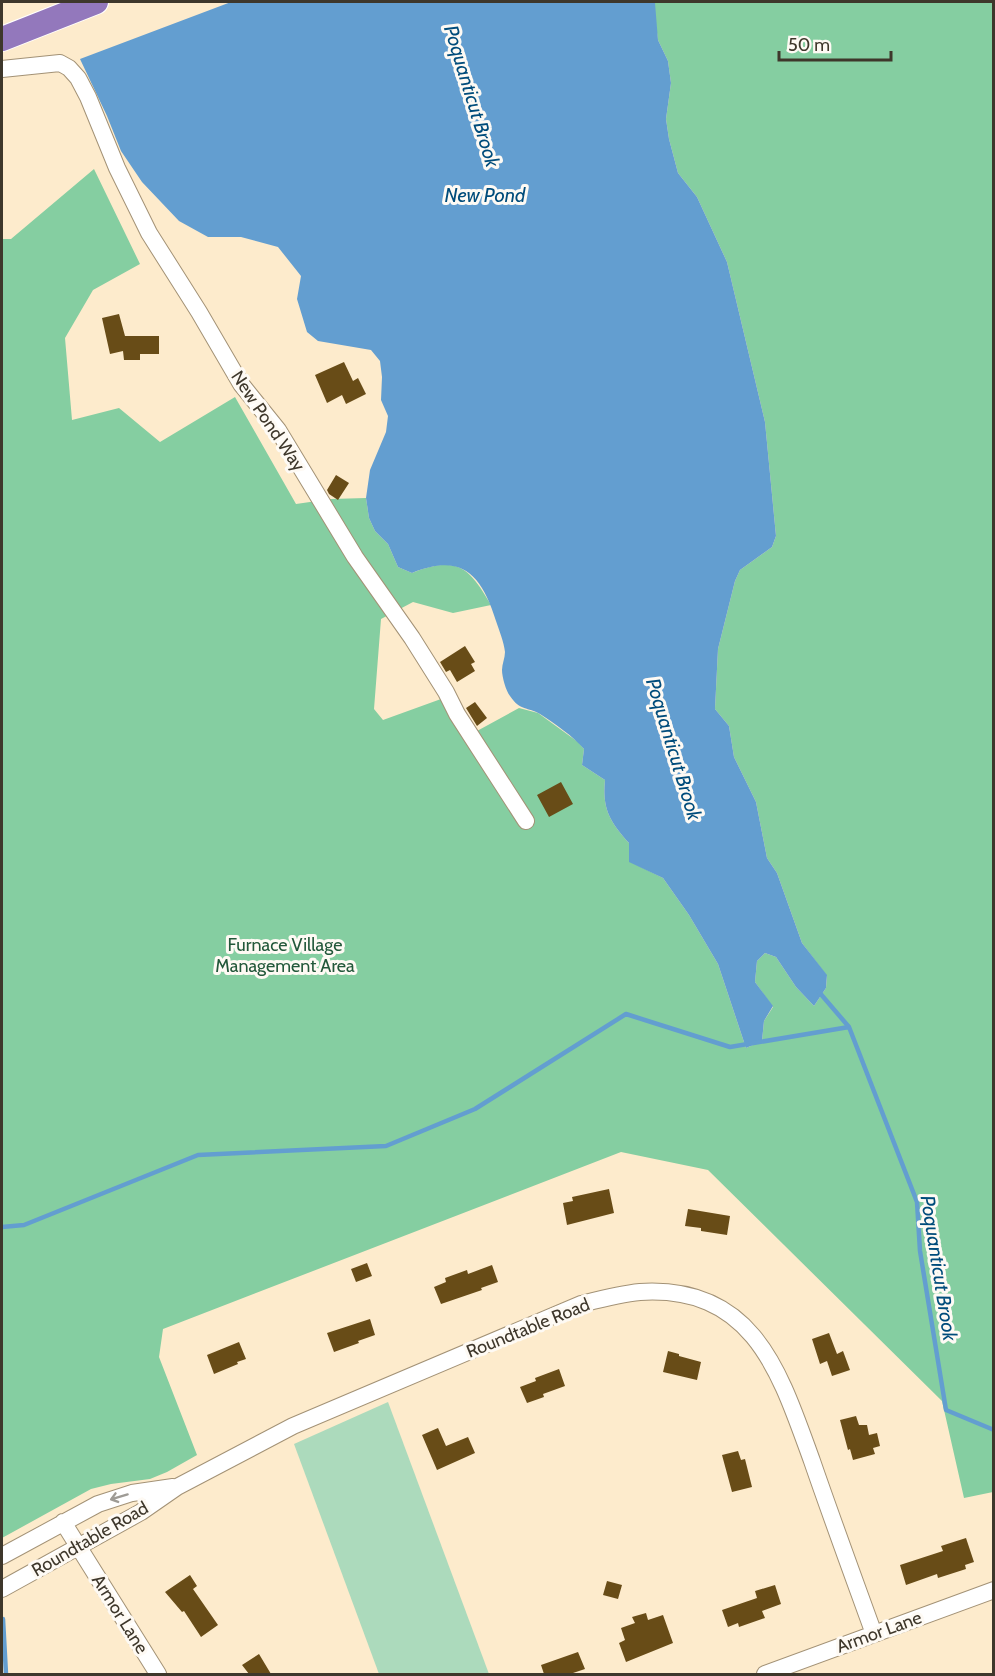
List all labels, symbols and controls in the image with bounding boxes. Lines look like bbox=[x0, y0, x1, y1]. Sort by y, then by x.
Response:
water label: Poquanticut Brook bbox=[439, 22, 505, 171]
scale bar bbox=[779, 24, 892, 62]
text: 50 m bbox=[788, 34, 830, 56]
water label: New Pond bbox=[445, 183, 526, 207]
street label: New Pond Way bbox=[226, 367, 310, 475]
water label: Poquanticut Brook bbox=[641, 675, 707, 824]
park label: Furnace Village Management Area bbox=[215, 934, 355, 977]
water label: Poquanticut Brook bbox=[916, 1193, 963, 1344]
street label: Roundtable Road bbox=[463, 1293, 593, 1363]
one-way arrow bbox=[110, 1492, 129, 1503]
street label: Roundtable Road bbox=[28, 1497, 152, 1581]
street label: Armor Lane bbox=[87, 1570, 153, 1658]
street label: Armor Lane bbox=[833, 1606, 925, 1658]

